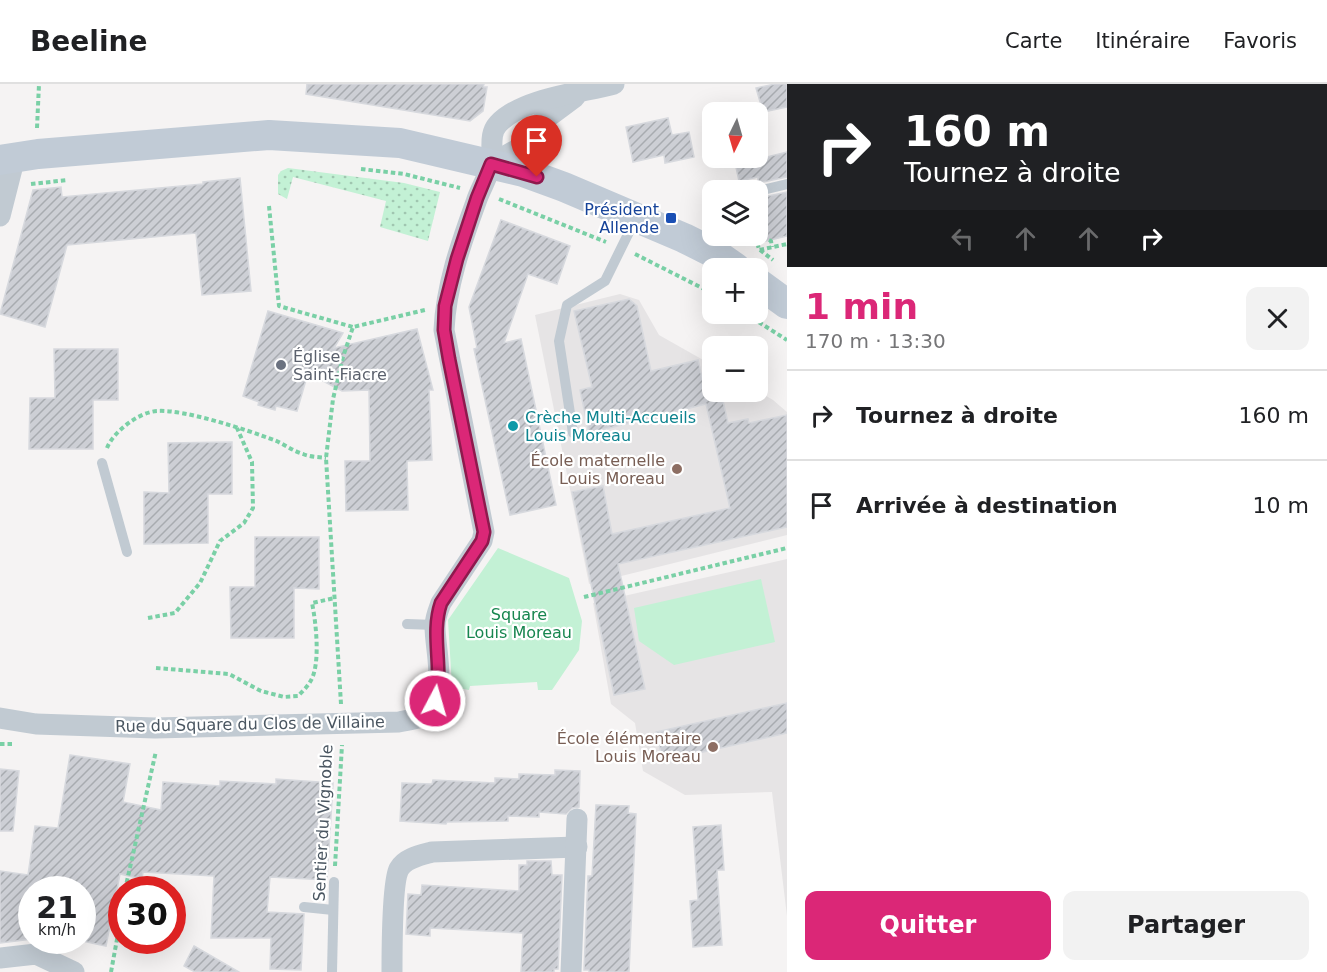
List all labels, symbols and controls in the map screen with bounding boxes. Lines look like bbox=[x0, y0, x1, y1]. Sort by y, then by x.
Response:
text: Beeline bbox=[30, 25, 147, 58]
text: Carte bbox=[1005, 29, 1062, 53]
text: Itinéraire bbox=[1095, 29, 1190, 53]
text: Favoris bbox=[1223, 29, 1297, 53]
north arrow bbox=[702, 102, 768, 168]
map controls bbox=[702, 102, 768, 402]
text: 160 m bbox=[904, 107, 1050, 156]
icon: right bbox=[805, 108, 883, 186]
pin bbox=[511, 115, 562, 177]
icon: arrive bbox=[520, 124, 553, 157]
text: Tournez à droite bbox=[904, 157, 1121, 188]
button: layers bbox=[702, 180, 768, 246]
place label: Président Allende bbox=[584, 200, 659, 237]
marker: Président Allende bbox=[664, 211, 678, 225]
icon: left bbox=[946, 222, 979, 255]
icon: ahead bbox=[1009, 222, 1042, 255]
icon: ahead bbox=[1072, 222, 1105, 255]
icon: right bbox=[1135, 222, 1168, 255]
button: + bbox=[702, 258, 768, 324]
text: 1 min bbox=[805, 286, 918, 327]
button: close bbox=[1246, 287, 1309, 350]
text: 170 m · 13:30 bbox=[805, 329, 946, 353]
button: − bbox=[702, 336, 768, 402]
place label: Église Saint-Fiacre bbox=[293, 347, 387, 384]
marker: Église Saint-Fiacre bbox=[274, 358, 288, 372]
icon: right bbox=[805, 399, 838, 432]
text: Tournez à droite bbox=[856, 403, 1058, 428]
text: 160 m bbox=[1239, 403, 1309, 428]
place label: Crèche Multi-Accueils Louis Moreau bbox=[525, 408, 696, 445]
marker: Crèche Multi-Accueils Louis Moreau bbox=[506, 419, 520, 433]
place label: École maternelle Louis Moreau bbox=[530, 451, 665, 488]
marker: École maternelle Louis Moreau bbox=[670, 462, 684, 476]
icon: arrive bbox=[805, 489, 838, 522]
text: Arrivée à destination bbox=[856, 493, 1118, 518]
text: 10 m bbox=[1253, 493, 1309, 518]
park label: Square Louis Moreau bbox=[466, 605, 572, 642]
position arrow bbox=[403, 669, 467, 733]
street label: Rue du Square du Clos de Villaine bbox=[115, 712, 385, 736]
place label: École élémentaire Louis Moreau bbox=[557, 729, 701, 766]
marker: École élémentaire Louis Moreau bbox=[706, 740, 720, 754]
street label: Sentier du Vignoble bbox=[309, 744, 337, 902]
speed limit sign: 30 bbox=[108, 876, 186, 954]
text: 21 bbox=[36, 890, 78, 925]
button: Quitter bbox=[805, 891, 1051, 960]
button: Partager bbox=[1063, 891, 1309, 960]
text: km/h bbox=[38, 921, 76, 939]

